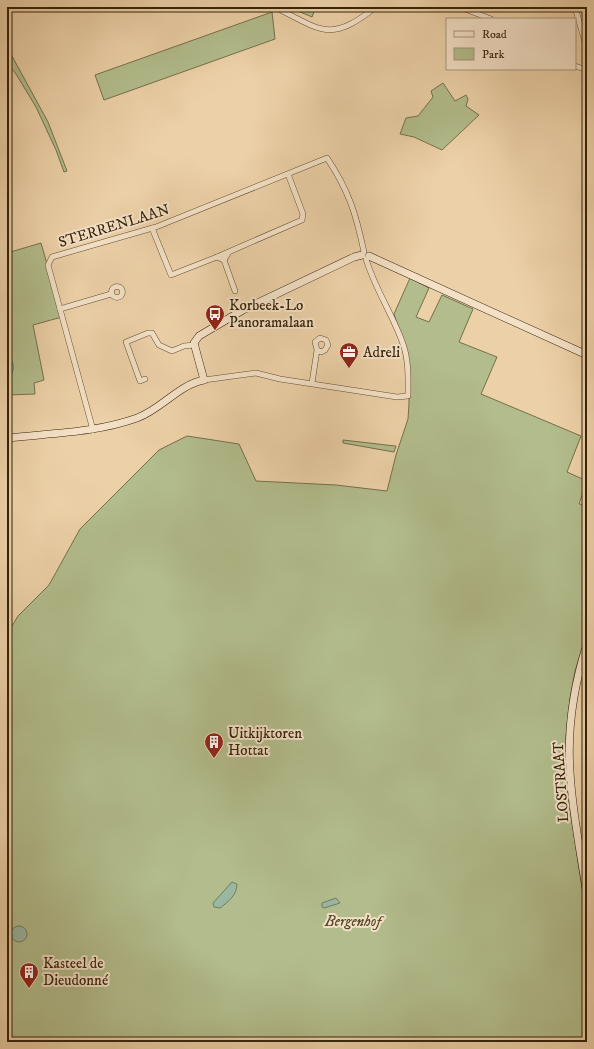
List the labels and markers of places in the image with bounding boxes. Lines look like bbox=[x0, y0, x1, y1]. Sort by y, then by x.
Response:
place label: Korbeek-Lo Panoramalaan bbox=[229, 296, 314, 332]
bus stop icon: Korbeek-Lo Panoramalaan bbox=[204, 303, 226, 331]
office icon: Adreli bbox=[338, 341, 360, 369]
place label: Adreli bbox=[363, 343, 400, 362]
place label: Uitkijktoren Hottat bbox=[228, 724, 302, 760]
building icon: Uitkijktoren Hottat bbox=[203, 731, 225, 759]
place label: Kasteel de Dieudonné bbox=[43, 954, 109, 990]
building icon: Kasteel de Dieudonné bbox=[18, 961, 40, 989]

